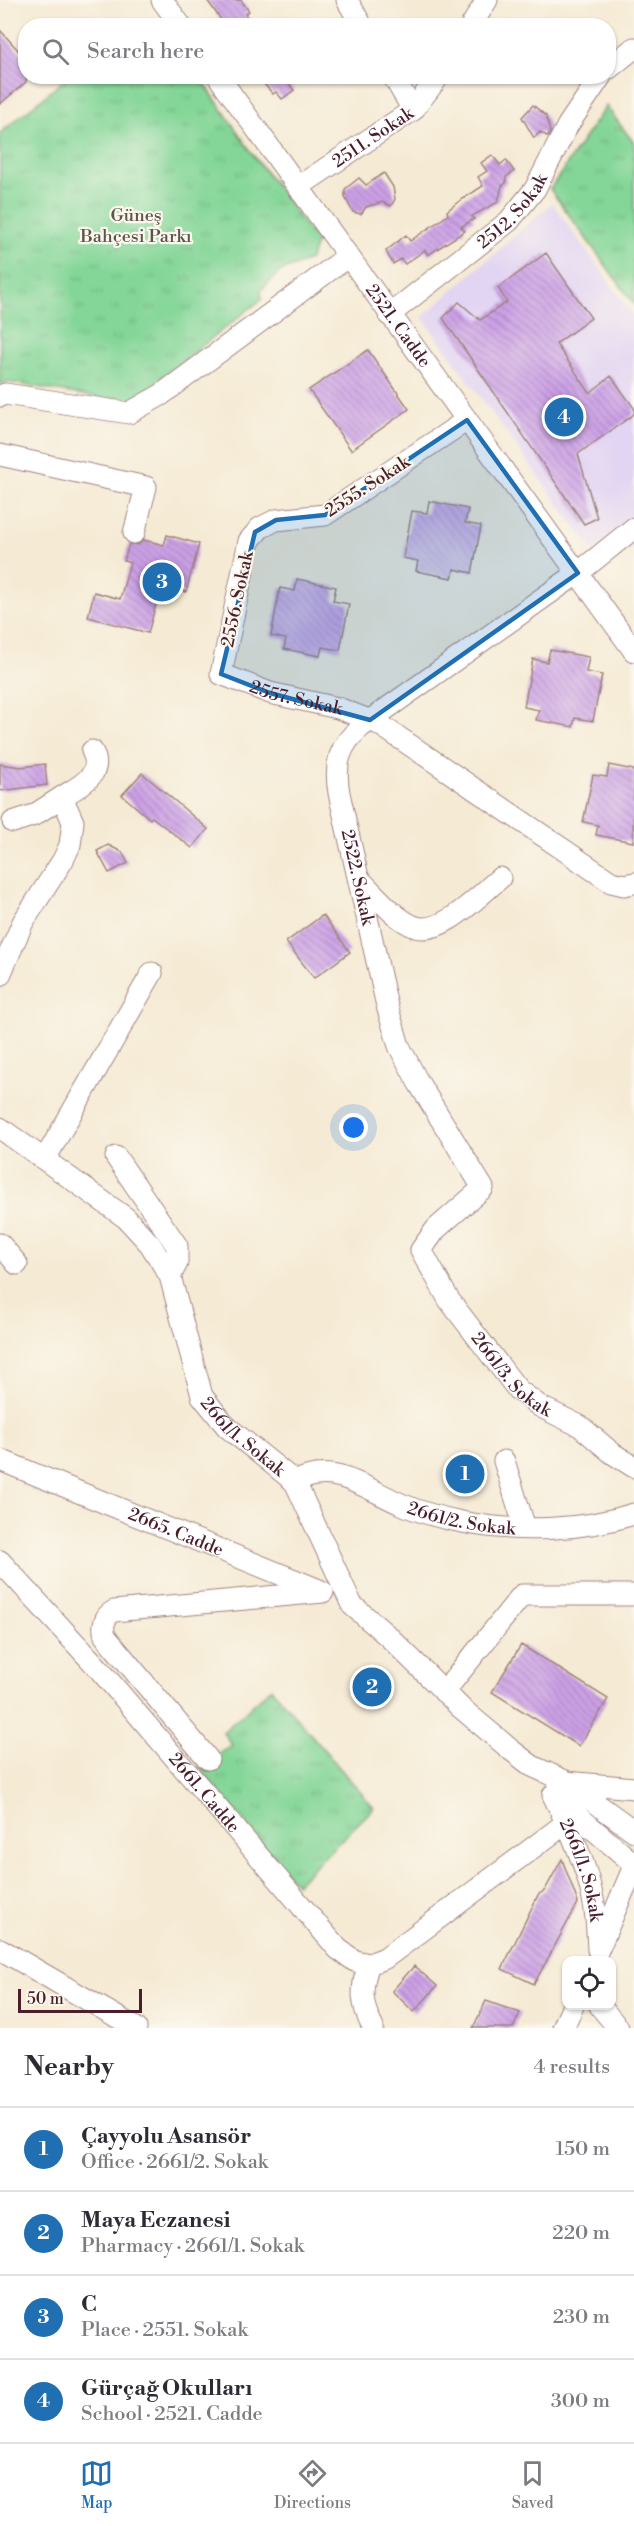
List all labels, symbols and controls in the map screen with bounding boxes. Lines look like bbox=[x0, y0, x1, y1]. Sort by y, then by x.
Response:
search box bbox=[18, 18, 616, 84]
icon: search bbox=[39, 35, 72, 68]
text: Search here bbox=[87, 38, 204, 65]
street label: 2511. Sokak bbox=[328, 101, 420, 173]
street label: 2512. Sokak bbox=[472, 168, 554, 254]
park label: Güneş Bahçesi Parkı bbox=[79, 204, 192, 248]
street label: 2521. Cadde bbox=[360, 280, 436, 372]
pin: 4 bbox=[544, 394, 584, 440]
street label: 2555. Sokak bbox=[320, 450, 415, 522]
street label: 2556. Sokak bbox=[216, 547, 259, 649]
pin: 3 bbox=[142, 560, 182, 604]
street label: 2557. Sokak bbox=[246, 675, 346, 721]
street label: 2522. Sokak bbox=[336, 827, 380, 929]
your location bbox=[339, 1113, 368, 1142]
street label: 2661/3. Sokak bbox=[466, 1327, 557, 1423]
street label: 2661/1. Sokak bbox=[195, 1392, 291, 1482]
pin: 1 bbox=[446, 1452, 484, 1496]
street label: 2661/2. Sokak bbox=[404, 1497, 518, 1541]
street label: 2665. Cadde bbox=[125, 1502, 227, 1562]
pin: 2 bbox=[352, 1664, 392, 1710]
street label: 2661. Cadde bbox=[163, 1748, 245, 1838]
street label: 2661/1. Sokak bbox=[554, 1815, 608, 1925]
map controls bbox=[562, 1956, 616, 2010]
button: locate bbox=[562, 1956, 616, 2010]
scale bar bbox=[18, 1986, 142, 2014]
text: 50 m bbox=[27, 1989, 64, 2009]
text: Nearby bbox=[24, 2051, 114, 2083]
text: 4 results bbox=[533, 2055, 610, 2080]
text: Çayyolu Asansör bbox=[81, 2123, 251, 2150]
text: 1 bbox=[39, 2137, 48, 2162]
text: 150 m bbox=[555, 2137, 610, 2162]
text: Office · 2661/2. Sokak bbox=[81, 2150, 268, 2175]
text: Maya Eczanesi bbox=[81, 2207, 231, 2234]
text: 2 bbox=[37, 2221, 50, 2246]
text: 220 m bbox=[552, 2221, 610, 2246]
text: Pharmacy · 2661/1. Sokak bbox=[81, 2234, 304, 2259]
text: C bbox=[81, 2291, 97, 2318]
text: 3 bbox=[37, 2305, 50, 2330]
text: 230 m bbox=[553, 2305, 610, 2330]
text: Place · 2551. Sokak bbox=[81, 2318, 248, 2343]
text: Gürçağ Okulları bbox=[81, 2375, 252, 2402]
text: 4 bbox=[37, 2389, 50, 2414]
text: 300 m bbox=[551, 2389, 610, 2414]
text: School · 2521. Cadde bbox=[81, 2402, 263, 2427]
tab: Map bbox=[80, 2457, 113, 2513]
tab: Directions bbox=[274, 2457, 351, 2513]
tab: Saved bbox=[512, 2457, 554, 2513]

